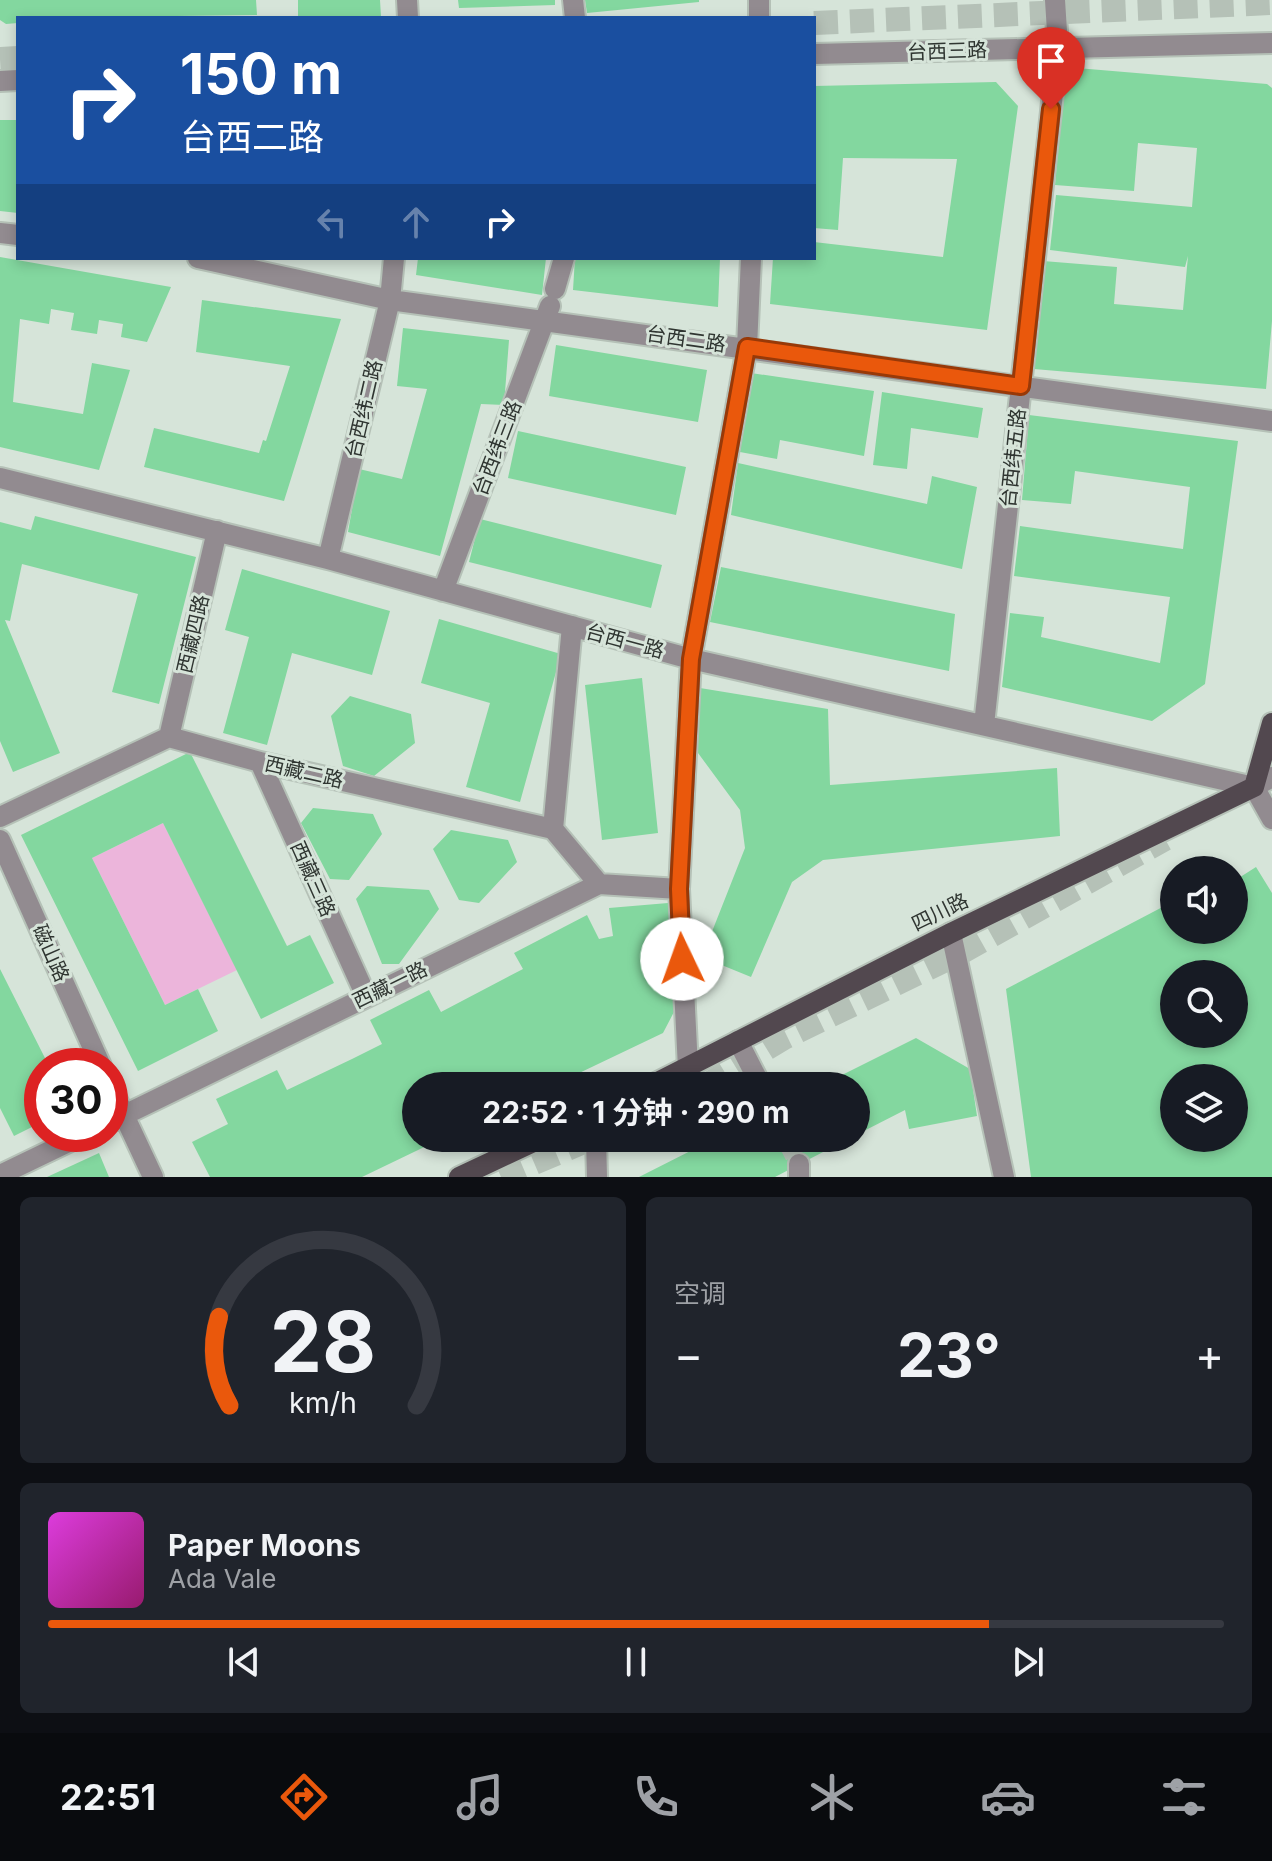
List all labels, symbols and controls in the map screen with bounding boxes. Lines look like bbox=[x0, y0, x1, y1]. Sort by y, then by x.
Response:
pin bbox=[1017, 27, 1085, 109]
street label: 台西三路 bbox=[907, 38, 987, 64]
icon: arrive bbox=[1029, 39, 1073, 83]
text: 150 m bbox=[180, 40, 342, 108]
icon: right bbox=[48, 48, 152, 152]
text: 台西二路 bbox=[180, 115, 324, 159]
icon: left bbox=[310, 200, 354, 244]
icon: ahead bbox=[394, 200, 438, 244]
icon: right bbox=[478, 200, 522, 244]
street label: 台西二路 bbox=[645, 322, 727, 356]
street label: 台西纬二路 bbox=[341, 358, 387, 460]
street label: 台西纬三路 bbox=[468, 397, 526, 499]
street label: 台西纬五路 bbox=[996, 407, 1030, 509]
street label: 西藏四路 bbox=[172, 592, 214, 676]
street label: 台西一路 bbox=[583, 619, 667, 663]
street label: 西藏二路 bbox=[262, 751, 346, 793]
street label: 西藏三路 bbox=[286, 838, 340, 920]
map controls bbox=[1160, 856, 1248, 1152]
button: sound bbox=[1160, 856, 1248, 944]
street label: 四川路 bbox=[908, 888, 972, 936]
position arrow bbox=[640, 917, 724, 1001]
street label: 磁山路 bbox=[28, 921, 74, 985]
street label: 西藏一路 bbox=[349, 957, 431, 1013]
button: search bbox=[1160, 960, 1248, 1048]
speed limit sign: 30 bbox=[24, 1048, 128, 1152]
button: layers bbox=[1160, 1064, 1248, 1152]
text: 22:52 · 1 分钟 · 290 m bbox=[482, 1094, 790, 1130]
text: 空调 bbox=[674, 1278, 726, 1309]
text: 28 bbox=[270, 1291, 376, 1392]
text: 23° bbox=[897, 1319, 1001, 1391]
text: − bbox=[674, 1328, 703, 1382]
text: + bbox=[1195, 1328, 1224, 1382]
text: km/h bbox=[289, 1385, 357, 1420]
text: Paper Moons bbox=[168, 1527, 361, 1563]
text: Ada Vale bbox=[168, 1563, 276, 1594]
icon: previous bbox=[222, 1640, 266, 1684]
icon: pause bbox=[614, 1640, 658, 1684]
icon: next bbox=[1006, 1640, 1050, 1684]
icon: directions bbox=[276, 1769, 332, 1825]
icon: music bbox=[452, 1769, 508, 1825]
icon: phone bbox=[628, 1769, 684, 1825]
icon: climate bbox=[804, 1769, 860, 1825]
icon: car bbox=[980, 1769, 1036, 1825]
icon: filters bbox=[1156, 1769, 1212, 1825]
text: 22:51 bbox=[60, 1775, 156, 1819]

